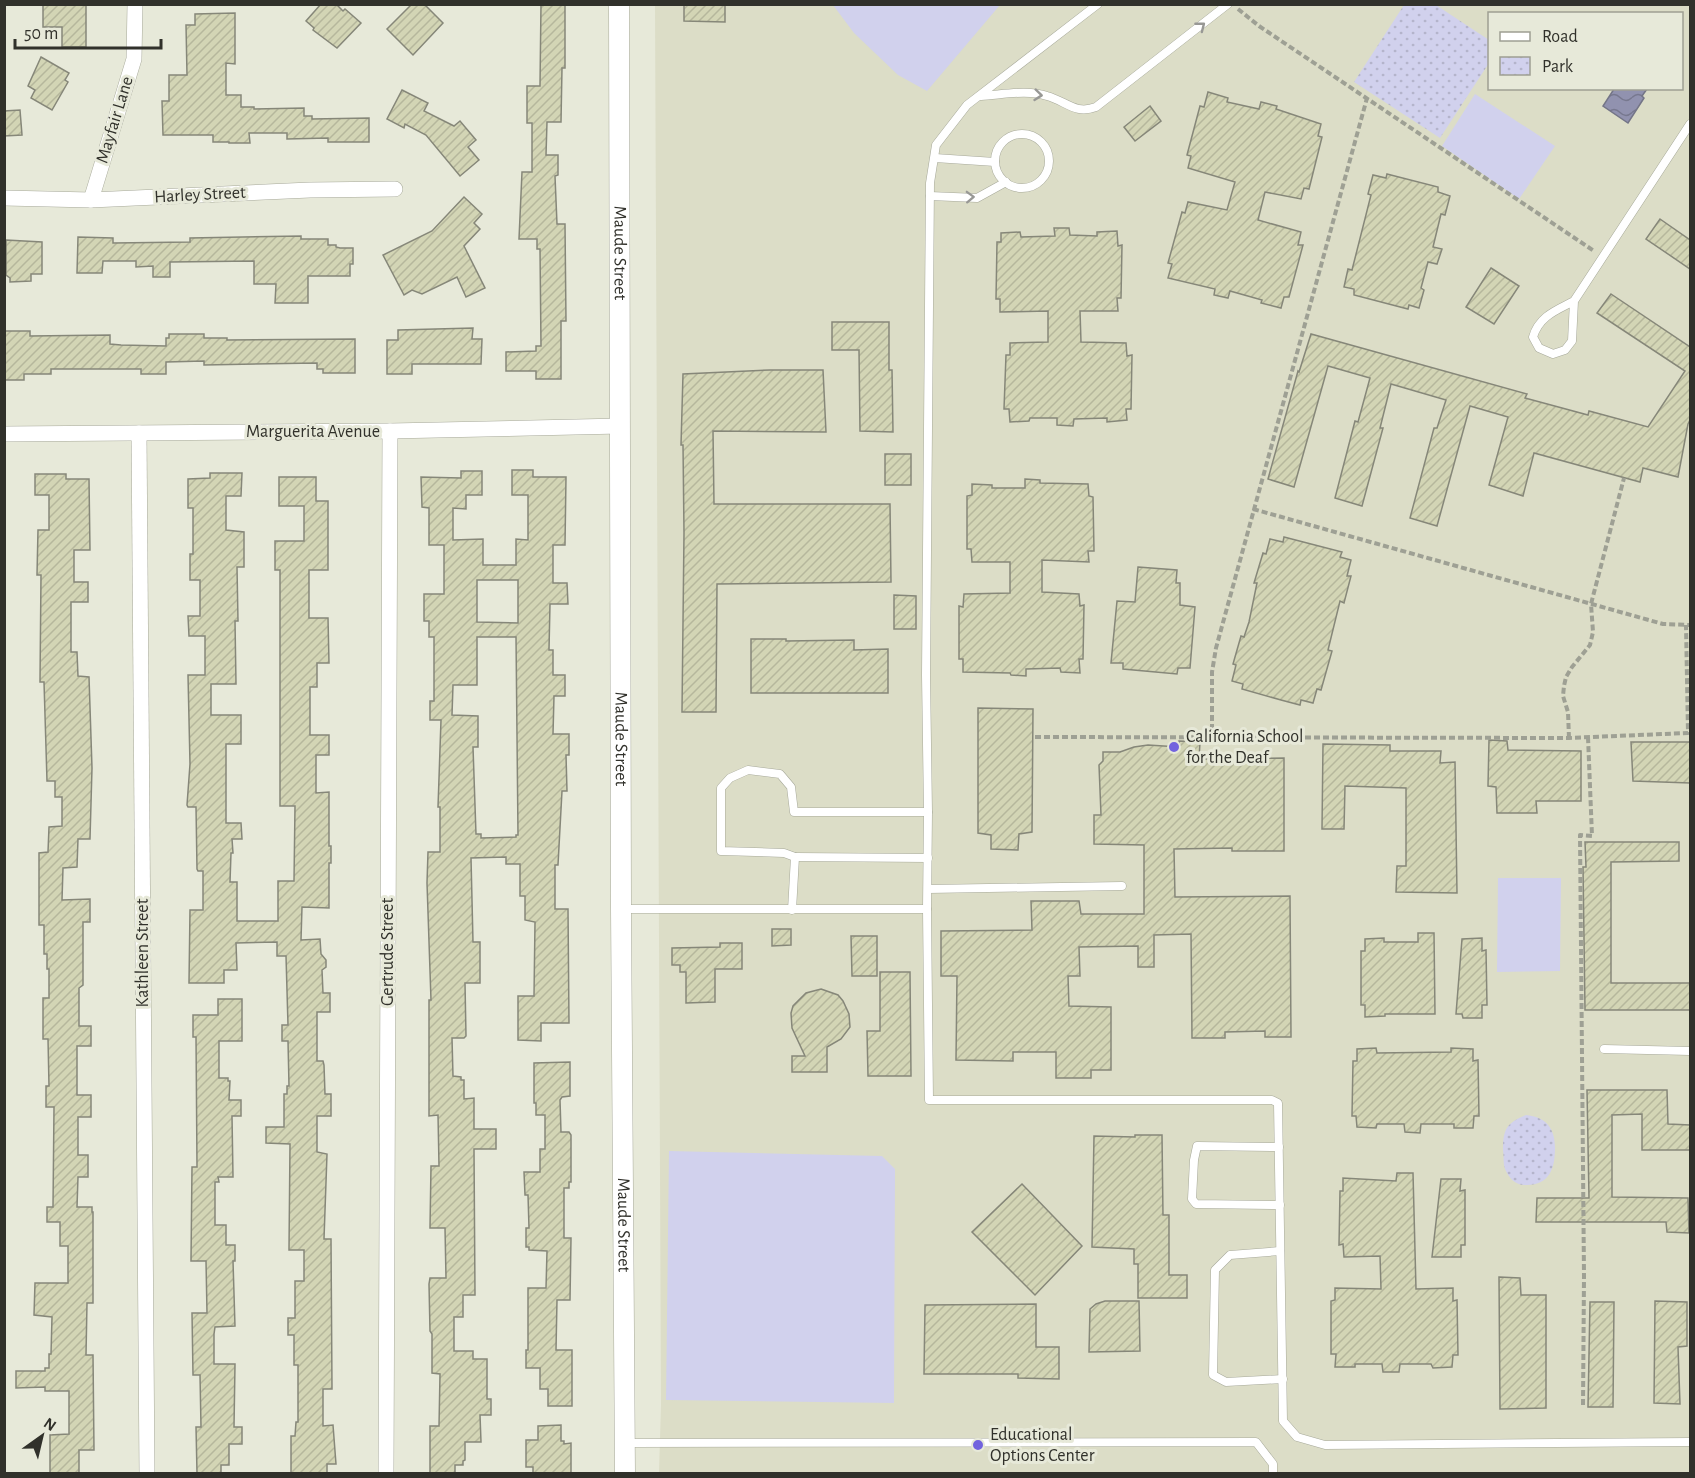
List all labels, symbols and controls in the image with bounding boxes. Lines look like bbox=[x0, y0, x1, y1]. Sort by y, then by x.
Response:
scale bar bbox=[15, 12, 160, 50]
legend bbox=[1488, 12, 1683, 90]
one-way arrow bbox=[1194, 22, 1205, 33]
text: 50 m bbox=[24, 25, 58, 43]
text: Road bbox=[1542, 28, 1578, 46]
text: Park bbox=[1542, 58, 1574, 76]
street label: Mayfair Lane bbox=[93, 74, 137, 166]
one-way arrow bbox=[1033, 88, 1043, 101]
street label: Harley Street bbox=[154, 184, 247, 206]
one-way arrow bbox=[966, 190, 975, 203]
street label: Maude Street bbox=[610, 206, 629, 301]
street label: Marguerita Avenue bbox=[246, 423, 380, 441]
street label: Maude Street bbox=[612, 692, 630, 787]
place label: California School for the Deaf bbox=[1186, 728, 1304, 767]
marker: California School for the Deaf bbox=[1167, 740, 1181, 754]
street label: Kathleen Street bbox=[134, 898, 152, 1007]
street label: Gertrude Street bbox=[379, 898, 397, 1006]
street label: Maude Street bbox=[614, 1178, 633, 1273]
north arrow bbox=[12, 1406, 72, 1466]
text: N bbox=[41, 1415, 59, 1434]
place label: Educational Options Center bbox=[990, 1426, 1095, 1465]
marker: Educational Options Center bbox=[971, 1438, 985, 1452]

